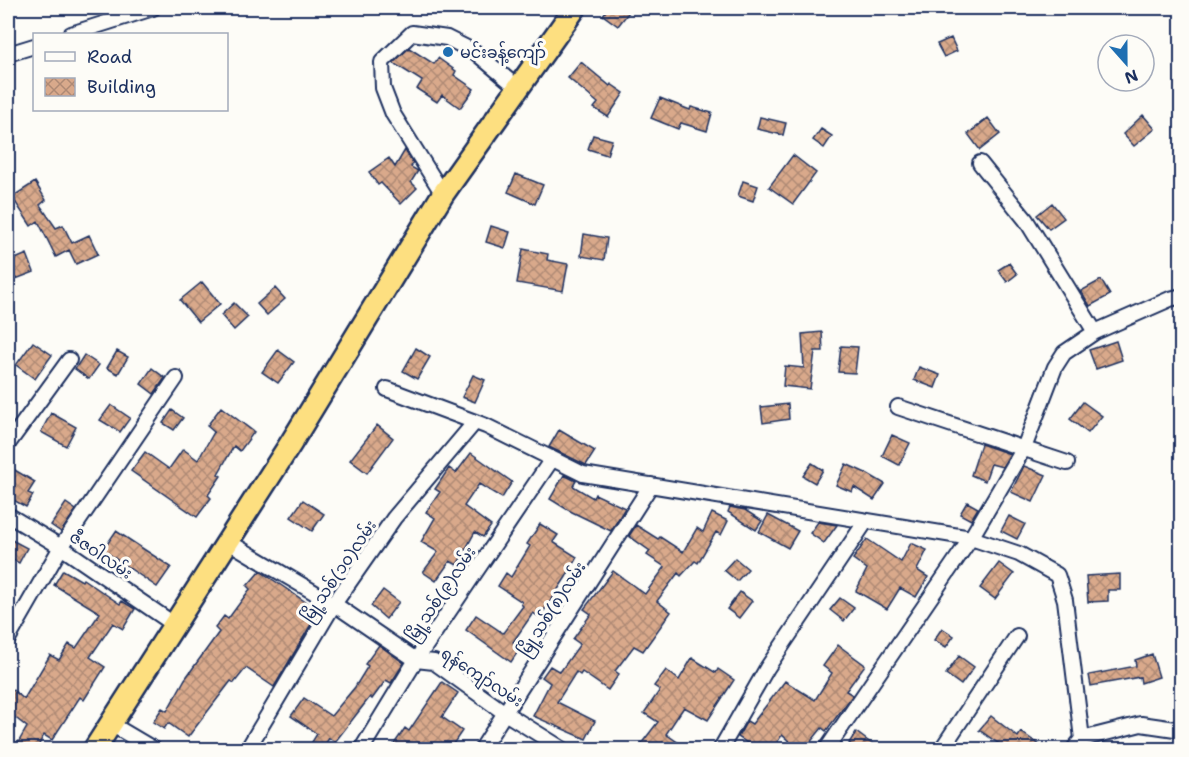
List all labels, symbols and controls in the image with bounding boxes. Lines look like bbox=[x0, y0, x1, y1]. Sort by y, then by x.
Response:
legend bbox=[33, 33, 228, 111]
north arrow bbox=[1096, 33, 1156, 93]
place label: မင်းခန့်ကျော် bbox=[460, 41, 546, 66]
text: Road bbox=[87, 45, 132, 69]
marker: မင်းခန့်ကျော် bbox=[441, 45, 455, 59]
text: N bbox=[1122, 64, 1141, 89]
text: Building bbox=[87, 75, 156, 99]
street label: မြို့သစ်(၁၀)လမ်း bbox=[296, 515, 383, 628]
street label: ဇီဇဝါလမ်း bbox=[66, 526, 137, 584]
street label: မြို့သစ်(၉)လမ်း bbox=[401, 542, 483, 647]
street label: မြို့သစ်(၈)လမ်း bbox=[513, 557, 593, 662]
street label: ရန်ကျော်လမ်း bbox=[435, 642, 528, 714]

